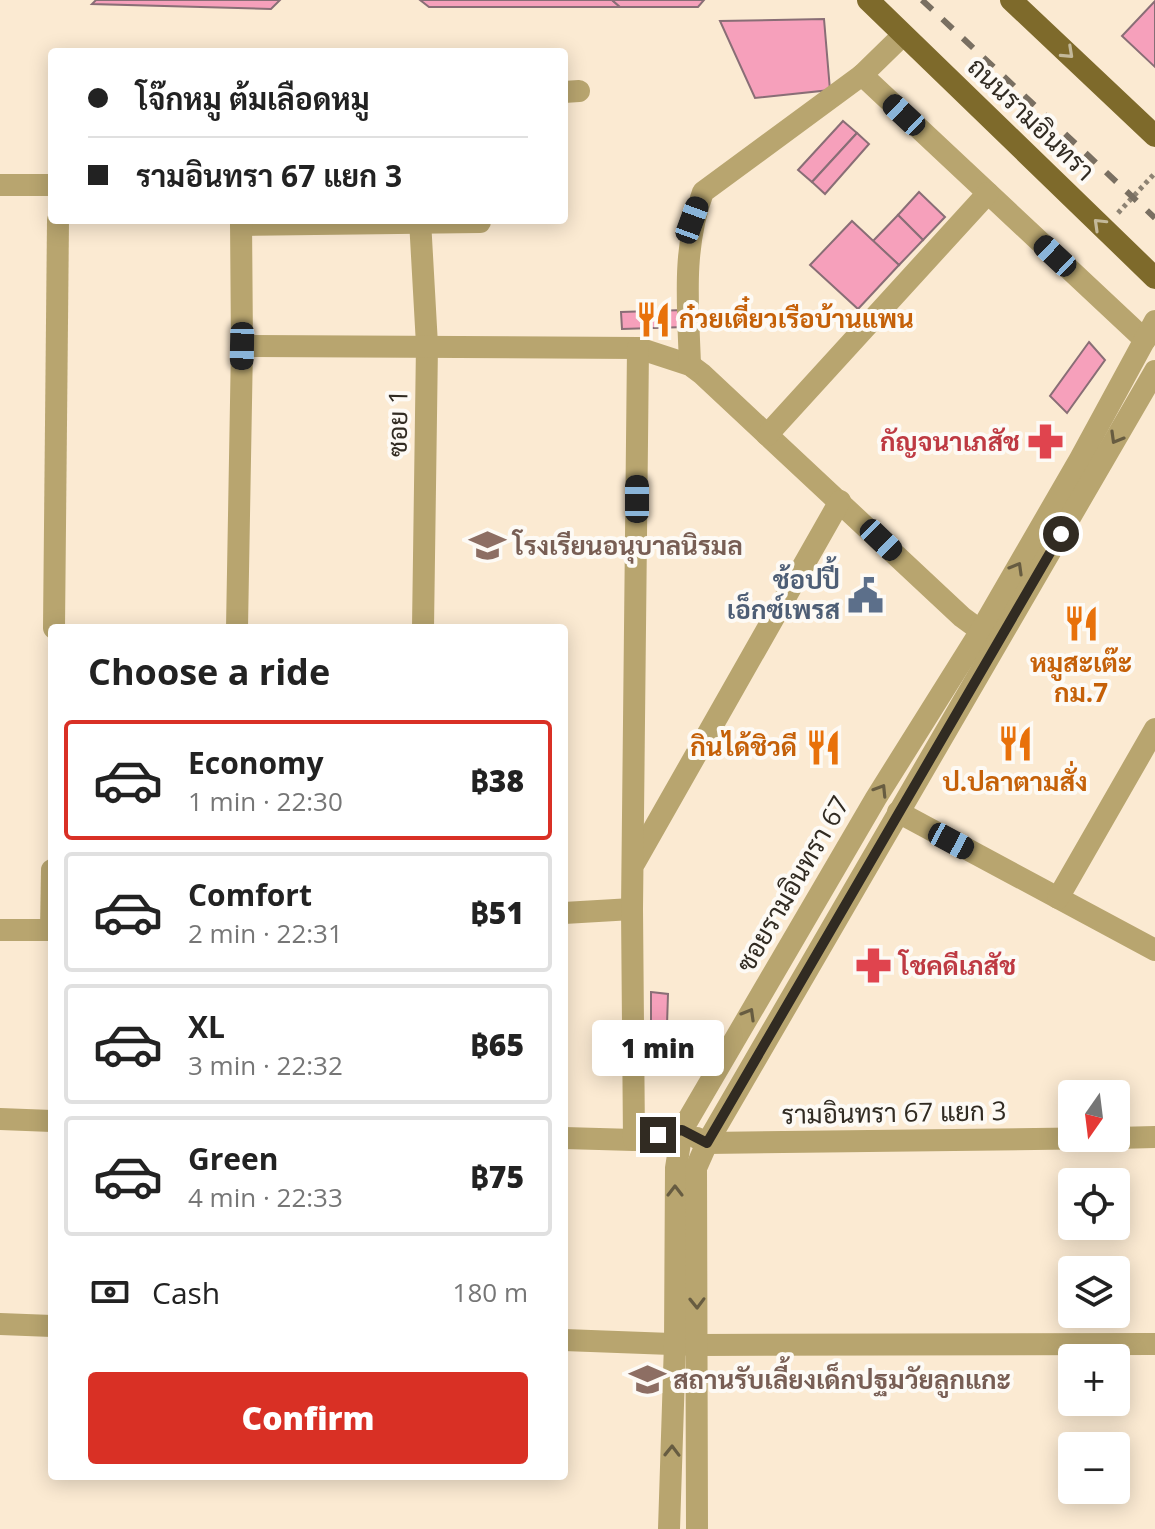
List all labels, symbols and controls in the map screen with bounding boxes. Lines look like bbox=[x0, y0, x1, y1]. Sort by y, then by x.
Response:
one-way arrow bbox=[1058, 44, 1073, 58]
street label: ถนนรามอินทรา bbox=[960, 49, 1103, 188]
text: โจ๊กหมู ต้มเลือดหมู bbox=[136, 78, 370, 119]
car bbox=[878, 90, 930, 140]
text: รามอินทรา 67 แยก 3 bbox=[136, 155, 402, 196]
car bbox=[673, 193, 711, 247]
one-way arrow bbox=[1094, 219, 1108, 233]
car bbox=[1029, 231, 1081, 281]
place label: ก๋วยเตี๋ยวเรือบ้านแพน bbox=[679, 296, 914, 336]
restaurant icon: ก๋วยเตี๋ยวเรือบ้านแพน bbox=[634, 300, 672, 338]
car bbox=[230, 322, 254, 370]
street label: ซอย 1 bbox=[378, 389, 416, 457]
place label: กัญจนาเภสัช bbox=[880, 423, 1020, 459]
pharmacy icon: กัญจนาเภสัช bbox=[1027, 423, 1065, 461]
one-way arrow bbox=[1110, 430, 1126, 444]
car bbox=[625, 475, 649, 523]
car bbox=[855, 515, 907, 565]
route start bbox=[1043, 516, 1079, 552]
school or university icon: โรงเรียนอนุบาลนิรมล bbox=[468, 527, 506, 565]
place label: โรงเรียนอนุบาลนิรมล bbox=[511, 527, 743, 564]
place label: ช้อปปี้ เอ็กซ์เพรส bbox=[727, 555, 840, 627]
one-way arrow bbox=[1007, 562, 1023, 577]
public building icon: ช้อปปี้ เอ็กซ์เพรส bbox=[847, 576, 885, 614]
restaurant icon: หมูสะเต๊ะ กม.7 bbox=[1062, 605, 1100, 643]
place label: หมูสะเต๊ะ กม.7 bbox=[1030, 644, 1132, 710]
text: Choose a ride bbox=[88, 647, 330, 696]
restaurant icon: ป.ปลาตามสั่ง bbox=[996, 724, 1034, 762]
place label: กินได้ชิวดี bbox=[690, 728, 797, 764]
restaurant icon: กินได้ชิวดี bbox=[804, 728, 842, 766]
text: Economy bbox=[188, 742, 324, 783]
icon: car bbox=[92, 744, 164, 816]
text: ฿38 bbox=[471, 760, 524, 801]
place label: ป.ปลาตามสั่ง bbox=[942, 760, 1088, 799]
text: 1 min · 22:30 bbox=[188, 783, 343, 819]
one-way arrow bbox=[871, 784, 887, 799]
street label: ซอยรามอินทรา 67 bbox=[727, 789, 857, 978]
car bbox=[924, 819, 978, 863]
text: Comfort bbox=[188, 874, 312, 915]
icon: car bbox=[92, 876, 164, 948]
text: ฿51 bbox=[471, 892, 524, 933]
text: 2 min · 22:31 bbox=[188, 915, 343, 951]
pharmacy icon: โชคดีเภสัช bbox=[854, 947, 892, 985]
place label: โชคดีเภสัช bbox=[897, 947, 1016, 983]
text: XL bbox=[188, 1006, 225, 1047]
icon: car bbox=[92, 1008, 164, 1080]
one-way arrow bbox=[740, 1008, 755, 1023]
callout: 1 min bbox=[592, 1019, 724, 1075]
text: ฿65 bbox=[471, 1024, 524, 1065]
text: 1 min bbox=[621, 1030, 695, 1066]
text: 3 min · 22:32 bbox=[188, 1047, 343, 1083]
north arrow bbox=[1058, 1080, 1130, 1152]
map controls bbox=[1058, 1080, 1130, 1504]
street label: รามอินทรา 67 แยก 3 bbox=[781, 1092, 1007, 1132]
route end bbox=[640, 1117, 676, 1153]
text: Green bbox=[188, 1138, 279, 1179]
icon: car bbox=[92, 1140, 164, 1212]
text: ฿75 bbox=[471, 1156, 524, 1197]
button: locate bbox=[1058, 1168, 1130, 1240]
text: 4 min · 22:33 bbox=[188, 1179, 343, 1215]
one-way arrow bbox=[667, 1184, 684, 1197]
button: layers bbox=[1058, 1256, 1130, 1328]
icon: cash bbox=[88, 1270, 132, 1314]
text: Cash bbox=[152, 1272, 220, 1313]
text: 180 m bbox=[453, 1274, 528, 1310]
one-way arrow bbox=[688, 1297, 706, 1310]
button: + bbox=[1058, 1344, 1130, 1416]
place label: สถานรับเลี้ยงเด็กปฐมวัยลูกแกะ bbox=[673, 1355, 1011, 1398]
school or university icon: สถานรับเลี้ยงเด็กปฐมวัยลูกแกะ bbox=[628, 1361, 666, 1399]
button: Confirm bbox=[88, 1372, 528, 1464]
button: − bbox=[1058, 1432, 1130, 1504]
one-way arrow bbox=[663, 1444, 681, 1457]

